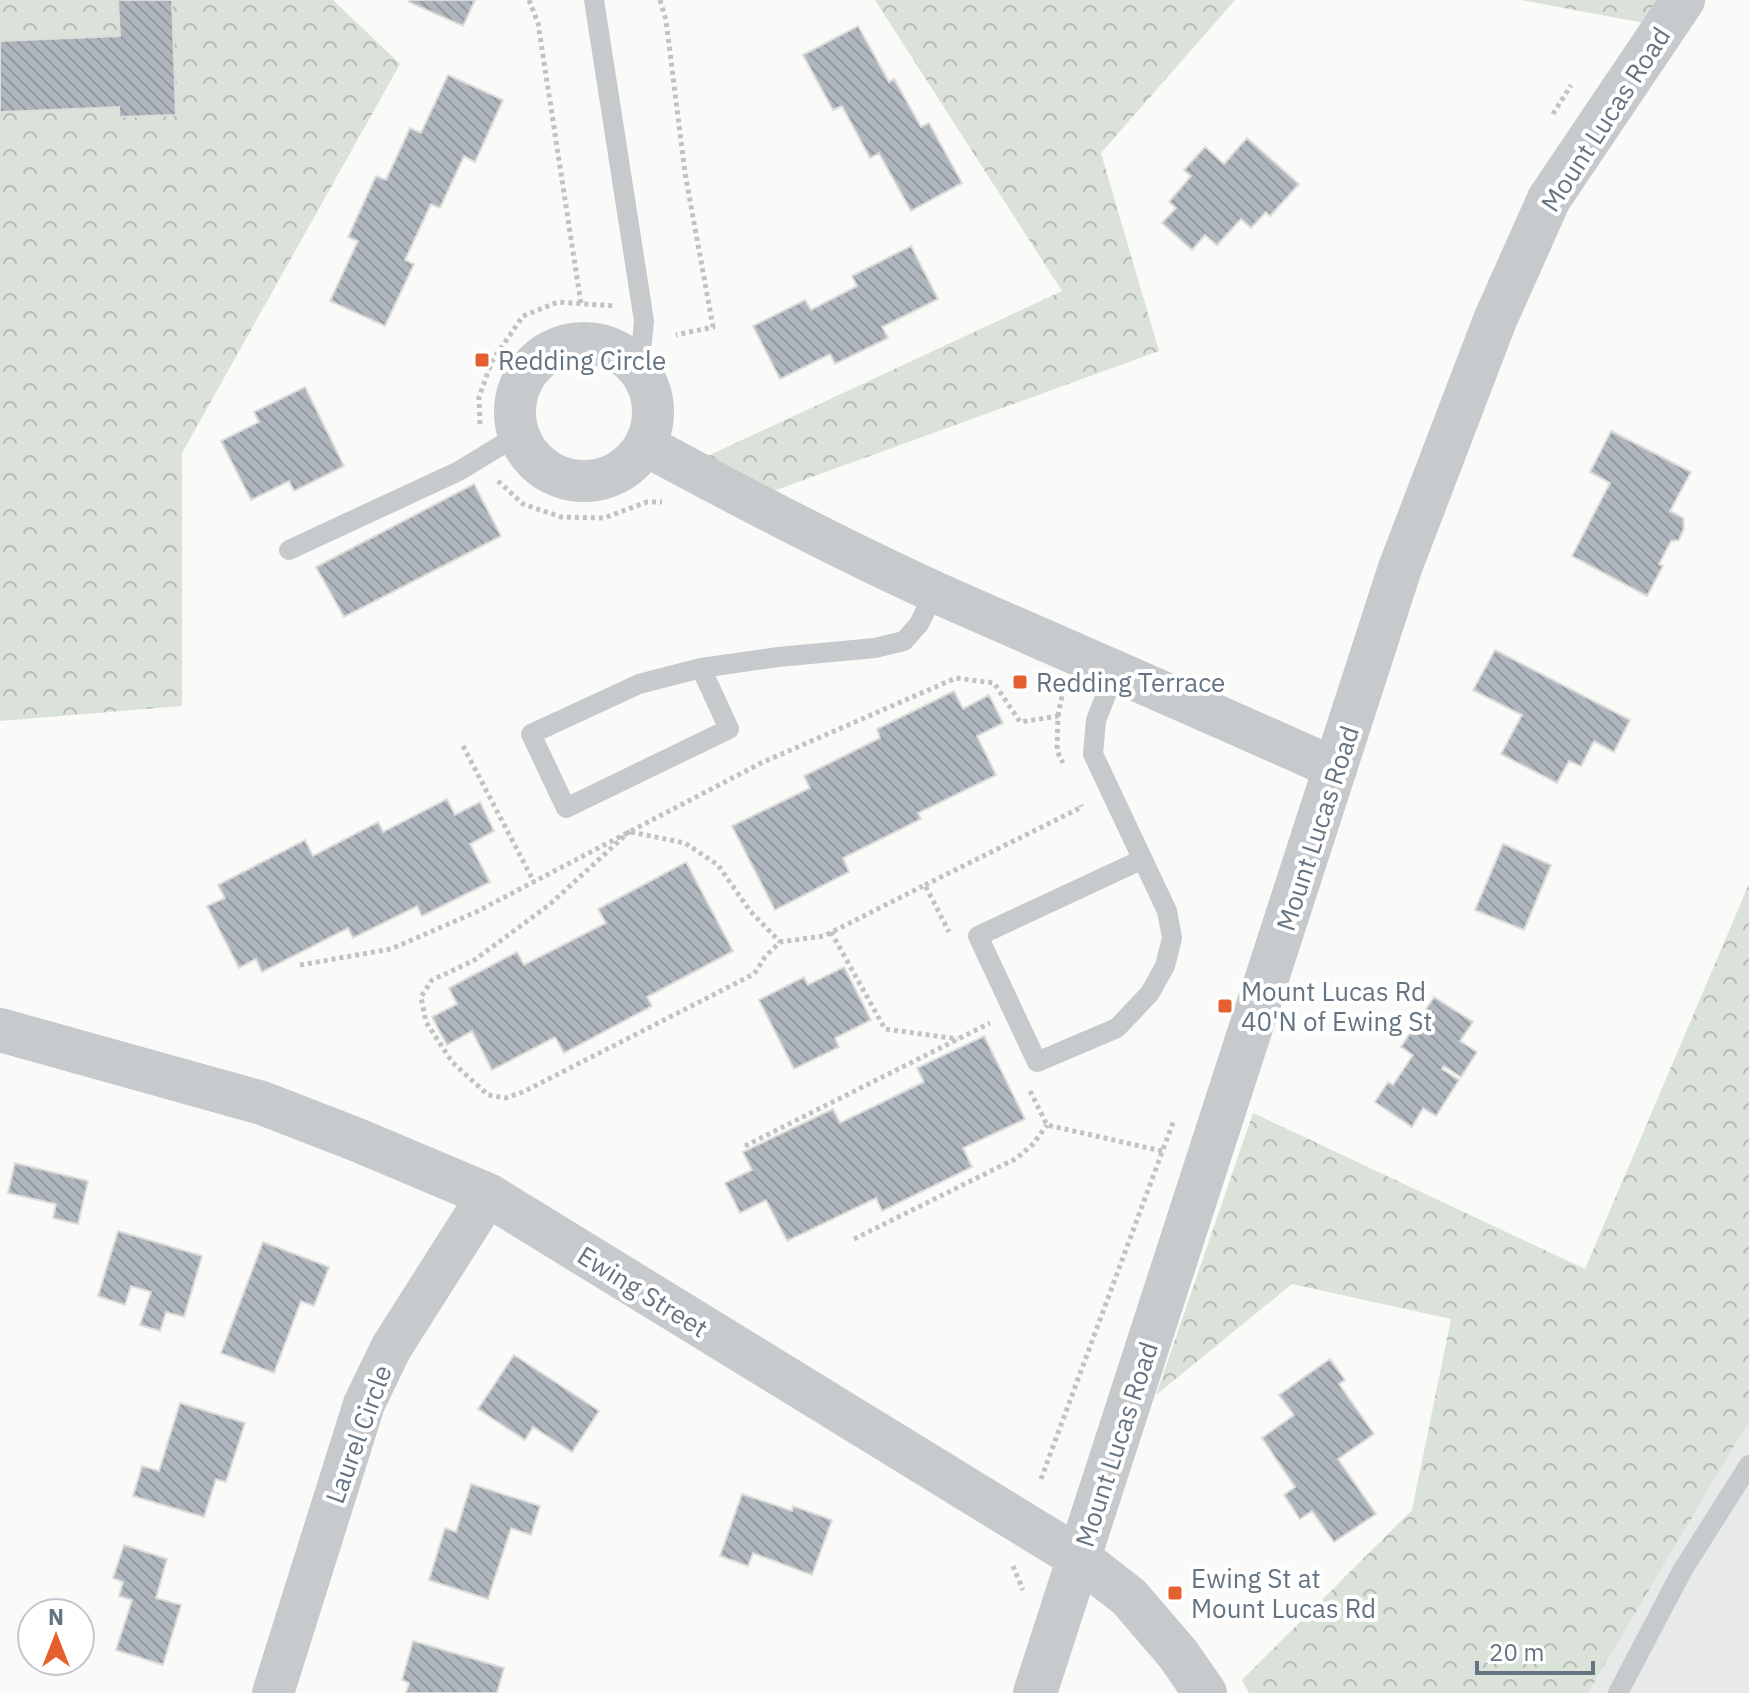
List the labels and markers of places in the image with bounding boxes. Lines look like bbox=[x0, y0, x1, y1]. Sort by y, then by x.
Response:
place label: Redding Circle bbox=[498, 343, 666, 377]
marker: Redding Circle bbox=[473, 351, 491, 369]
place label: Redding Terrace bbox=[1036, 665, 1225, 699]
marker: Redding Terrace bbox=[1011, 673, 1029, 691]
place label: Mount Lucas Rd 40'N of Ewing St bbox=[1241, 974, 1432, 1038]
marker: Mount Lucas Rd 40'N of Ewing St bbox=[1216, 997, 1234, 1015]
place label: Ewing St at Mount Lucas Rd bbox=[1191, 1561, 1376, 1625]
marker: Ewing St at Mount Lucas Rd bbox=[1166, 1584, 1184, 1602]

